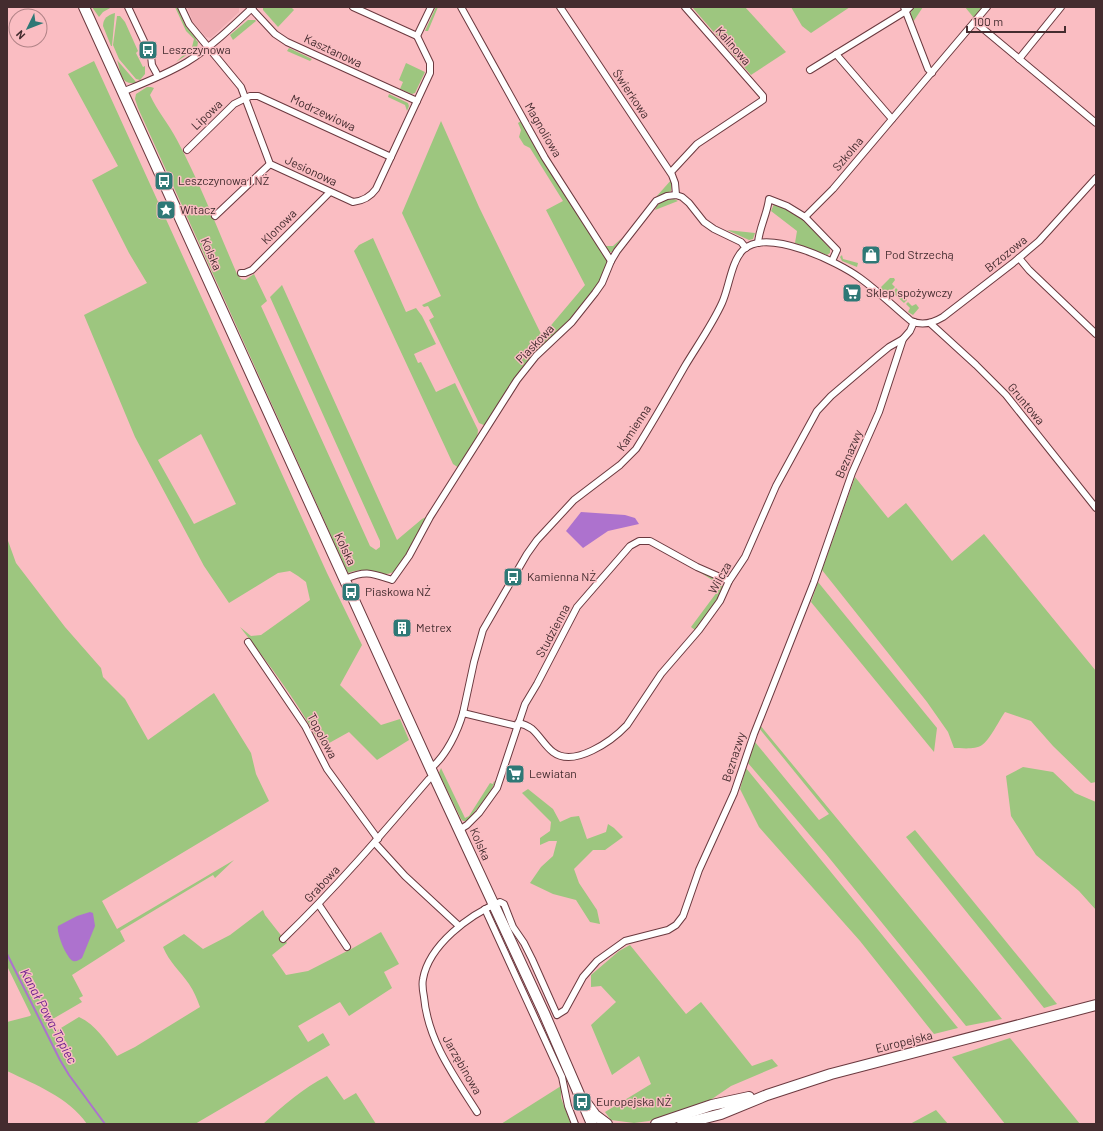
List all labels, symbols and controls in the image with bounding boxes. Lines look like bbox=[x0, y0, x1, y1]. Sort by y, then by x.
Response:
north arrow bbox=[8, 8, 48, 48]
scale bar bbox=[967, 8, 1065, 34]
text: 100 m bbox=[973, 14, 1003, 28]
street label: Kalinowa bbox=[713, 23, 754, 68]
text: N bbox=[13, 28, 28, 42]
street label: Kasztanowa bbox=[302, 31, 365, 70]
bus stop icon: Leszczynowa bbox=[137, 39, 159, 61]
place label: Leszczynowa bbox=[162, 42, 231, 56]
street label: Świerkowa bbox=[610, 66, 653, 121]
street label: Modrzewiowa bbox=[289, 91, 358, 133]
street label: Lipowa bbox=[188, 96, 225, 132]
street label: Magnoliowa bbox=[523, 100, 565, 159]
street label: Szkolna bbox=[829, 134, 865, 173]
street label: Jesionowa bbox=[283, 152, 340, 188]
bus stop icon: Leszczynowa I NŻ bbox=[153, 170, 175, 192]
place label: Leszczynowa I NŻ bbox=[178, 173, 269, 187]
place icon: Witacz bbox=[155, 199, 177, 221]
place label: Witacz bbox=[180, 202, 216, 216]
street label: Klonowa bbox=[258, 206, 299, 247]
street label: Brzozowa bbox=[981, 232, 1029, 274]
street label: Kolska bbox=[199, 235, 225, 272]
shop icon: Pod Strzechą bbox=[860, 244, 882, 266]
place label: Pod Strzechą bbox=[885, 247, 954, 261]
supermarket icon: Sklep spożywczy bbox=[841, 282, 863, 304]
place label: Sklep spożywczy bbox=[866, 285, 953, 299]
street label: Piaskowa bbox=[512, 321, 556, 366]
street label: Gruntowa bbox=[1005, 380, 1048, 427]
street label: Kamienna bbox=[613, 402, 653, 453]
street label: Beznazwy bbox=[832, 427, 865, 480]
street label: Kolska bbox=[332, 530, 359, 567]
street label: Wilcza bbox=[705, 559, 734, 596]
bus stop icon: Kamienna NŻ bbox=[502, 566, 524, 588]
place label: Kamienna NŻ bbox=[527, 569, 596, 583]
bus stop icon: Piaskowa NŻ bbox=[340, 581, 362, 603]
place label: Piaskowa NŻ bbox=[365, 584, 431, 598]
street label: Studzienna bbox=[532, 602, 572, 660]
building icon: Metrex bbox=[391, 617, 413, 639]
place label: Metrex bbox=[416, 620, 452, 634]
street label: Topolowa bbox=[305, 710, 341, 761]
street label: Beznazwy bbox=[718, 730, 748, 783]
supermarket icon: Lewiatan bbox=[504, 763, 526, 785]
place label: Lewiatan bbox=[529, 766, 577, 780]
street label: Kolska bbox=[468, 825, 494, 862]
street label: Grabowa bbox=[301, 862, 342, 905]
water label: Kanał Powa-Topiec bbox=[17, 966, 81, 1067]
street label: Europejska bbox=[874, 1027, 934, 1055]
street label: Jarzębinowa bbox=[440, 1032, 485, 1097]
bus stop icon: Europejska NŻ bbox=[571, 1091, 593, 1113]
place label: Europejska NŻ bbox=[596, 1094, 671, 1108]

